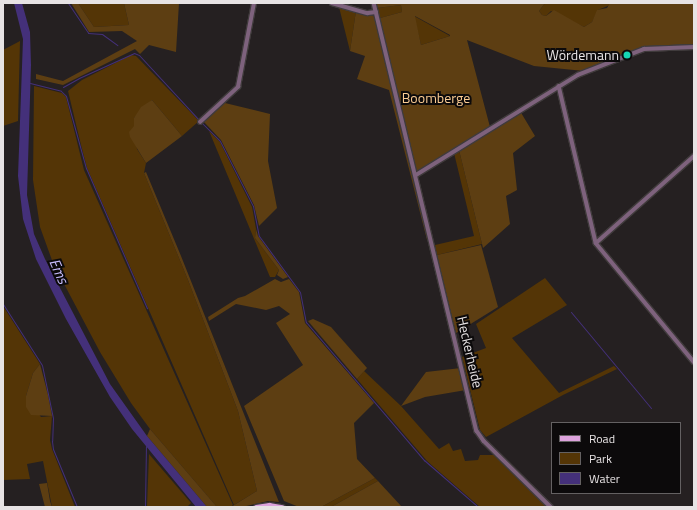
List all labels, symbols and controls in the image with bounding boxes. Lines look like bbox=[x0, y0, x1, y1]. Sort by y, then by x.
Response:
place label: Wördemann bbox=[547, 47, 619, 63]
marker: Wördemann bbox=[622, 50, 632, 60]
park label: Boomberge bbox=[402, 90, 470, 106]
water label: Ems bbox=[46, 256, 72, 286]
street label: Heckerheide bbox=[454, 314, 486, 390]
legend bbox=[551, 422, 681, 494]
text: Road bbox=[589, 429, 615, 448]
text: Park bbox=[589, 449, 612, 468]
text: Water bbox=[589, 469, 620, 488]

